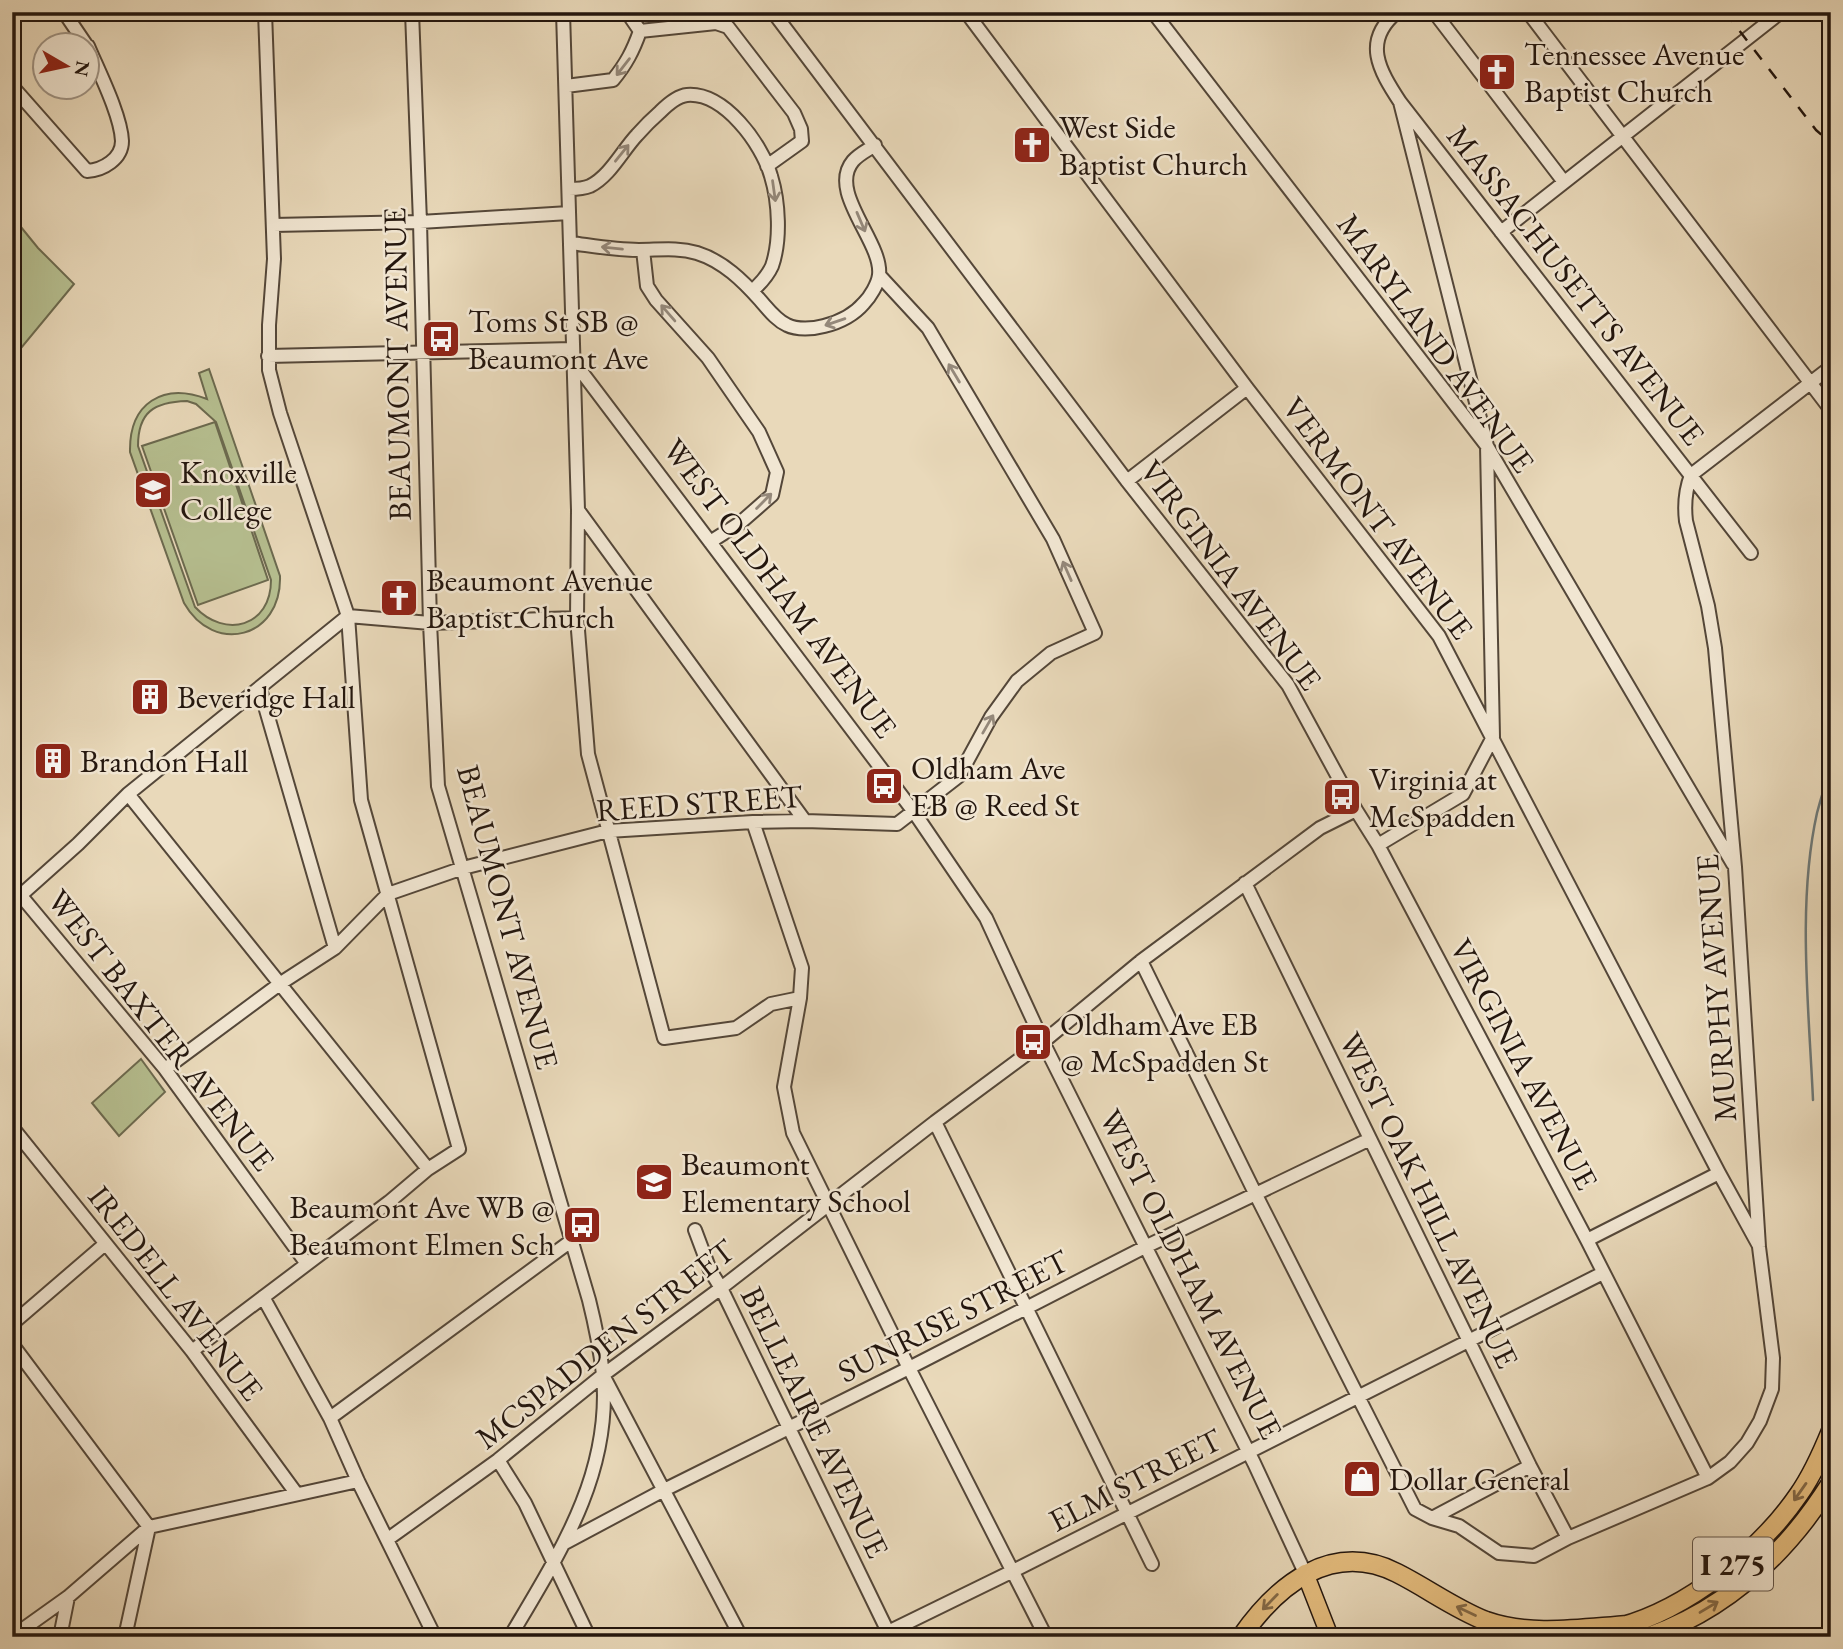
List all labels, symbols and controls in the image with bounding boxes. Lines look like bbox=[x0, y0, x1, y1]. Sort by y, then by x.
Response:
north arrow bbox=[32, 32, 102, 102]
place label: Tennessee Avenue Baptist Church bbox=[1524, 33, 1744, 112]
church icon: Tennessee Avenue Baptist Church bbox=[1476, 51, 1518, 93]
one-way arrow bbox=[616, 58, 631, 76]
text: N bbox=[69, 59, 96, 79]
place label: West Side Baptist Church bbox=[1059, 106, 1248, 185]
street label: MASSACHUSETTS AVENUE bbox=[1438, 116, 1714, 454]
church icon: West Side Baptist Church bbox=[1011, 124, 1053, 166]
one-way arrow bbox=[615, 144, 630, 162]
one-way arrow bbox=[768, 179, 781, 202]
street label: MARYLAND AVENUE bbox=[1328, 205, 1544, 481]
street label: BEAUMONT AVENUE bbox=[373, 207, 421, 521]
one-way arrow bbox=[855, 211, 868, 233]
one-way arrow bbox=[601, 241, 623, 254]
place label: Toms St SB @ Beaumont Ave bbox=[468, 300, 649, 379]
one-way arrow bbox=[660, 304, 676, 322]
one-way arrow bbox=[824, 317, 846, 329]
bus stop icon: Toms St SB @ Beaumont Ave bbox=[420, 318, 462, 360]
one-way arrow bbox=[947, 364, 961, 384]
street label: VERMONT AVENUE bbox=[1273, 388, 1483, 648]
street label: WEST OLDHAM AVENUE bbox=[653, 430, 907, 746]
place label: Knoxville College bbox=[180, 451, 297, 530]
street label: VIRGINIA AVENUE bbox=[1130, 451, 1332, 699]
school or university icon: Knoxville College bbox=[132, 469, 174, 511]
one-way arrow bbox=[755, 493, 772, 510]
place label: Beaumont Avenue Baptist Church bbox=[426, 559, 653, 638]
one-way arrow bbox=[1060, 561, 1073, 582]
church icon: Beaumont Avenue Baptist Church bbox=[378, 577, 420, 619]
building icon: Beveridge Hall bbox=[129, 676, 171, 718]
place label: Beveridge Hall bbox=[177, 676, 356, 718]
one-way arrow bbox=[981, 714, 995, 734]
building icon: Brandon Hall bbox=[32, 740, 74, 782]
place label: Brandon Hall bbox=[80, 740, 249, 782]
place label: Oldham Ave EB @ Reed St bbox=[911, 747, 1079, 826]
place label: Virginia at McSpadden bbox=[1369, 758, 1516, 837]
street label: BEAUMONT AVENUE bbox=[447, 760, 569, 1074]
bus stop icon: Oldham Ave EB @ Reed St bbox=[863, 765, 905, 807]
street label: REED STREET bbox=[595, 775, 804, 831]
bus stop icon: Virginia at McSpadden bbox=[1321, 776, 1363, 818]
street label: MURPHY AVENUE bbox=[1686, 853, 1746, 1123]
street label: WEST BAXTER AVENUE bbox=[38, 881, 284, 1179]
street label: VIRGINIA AVENUE bbox=[1440, 931, 1608, 1197]
place label: Oldham Ave EB @ McSpadden St bbox=[1060, 1003, 1268, 1082]
bus stop icon: Oldham Ave EB @ McSpadden St bbox=[1012, 1021, 1054, 1063]
street label: WEST OAK HILL AVENUE bbox=[1329, 1025, 1529, 1375]
street label: WEST OLDHAM AVENUE bbox=[1089, 1102, 1293, 1446]
place label: Beaumont Elementary School bbox=[681, 1143, 911, 1222]
school or university icon: Beaumont Elementary School bbox=[633, 1161, 675, 1203]
street label: IREDELL AVENUE bbox=[79, 1177, 273, 1409]
place label: Beaumont Ave WB @ Beaumont Elmen Sch bbox=[289, 1186, 555, 1265]
bus stop icon: Beaumont Ave WB @ Beaumont Elmen Sch bbox=[561, 1204, 603, 1246]
street label: MCSPADDEN STREET bbox=[467, 1229, 744, 1458]
street label: SUNRISE STREET bbox=[831, 1239, 1076, 1392]
street label: BELLEAIRE AVENUE bbox=[731, 1279, 899, 1565]
street label: ELM STREET bbox=[1041, 1418, 1229, 1542]
shop icon: Dollar General bbox=[1341, 1458, 1383, 1500]
place label: Dollar General bbox=[1389, 1458, 1570, 1500]
one-way arrow bbox=[1793, 1482, 1807, 1501]
road number: I 275 bbox=[1693, 1538, 1773, 1590]
one-way arrow bbox=[1261, 1593, 1278, 1610]
one-way arrow bbox=[1699, 1600, 1719, 1614]
one-way arrow bbox=[1456, 1604, 1477, 1617]

